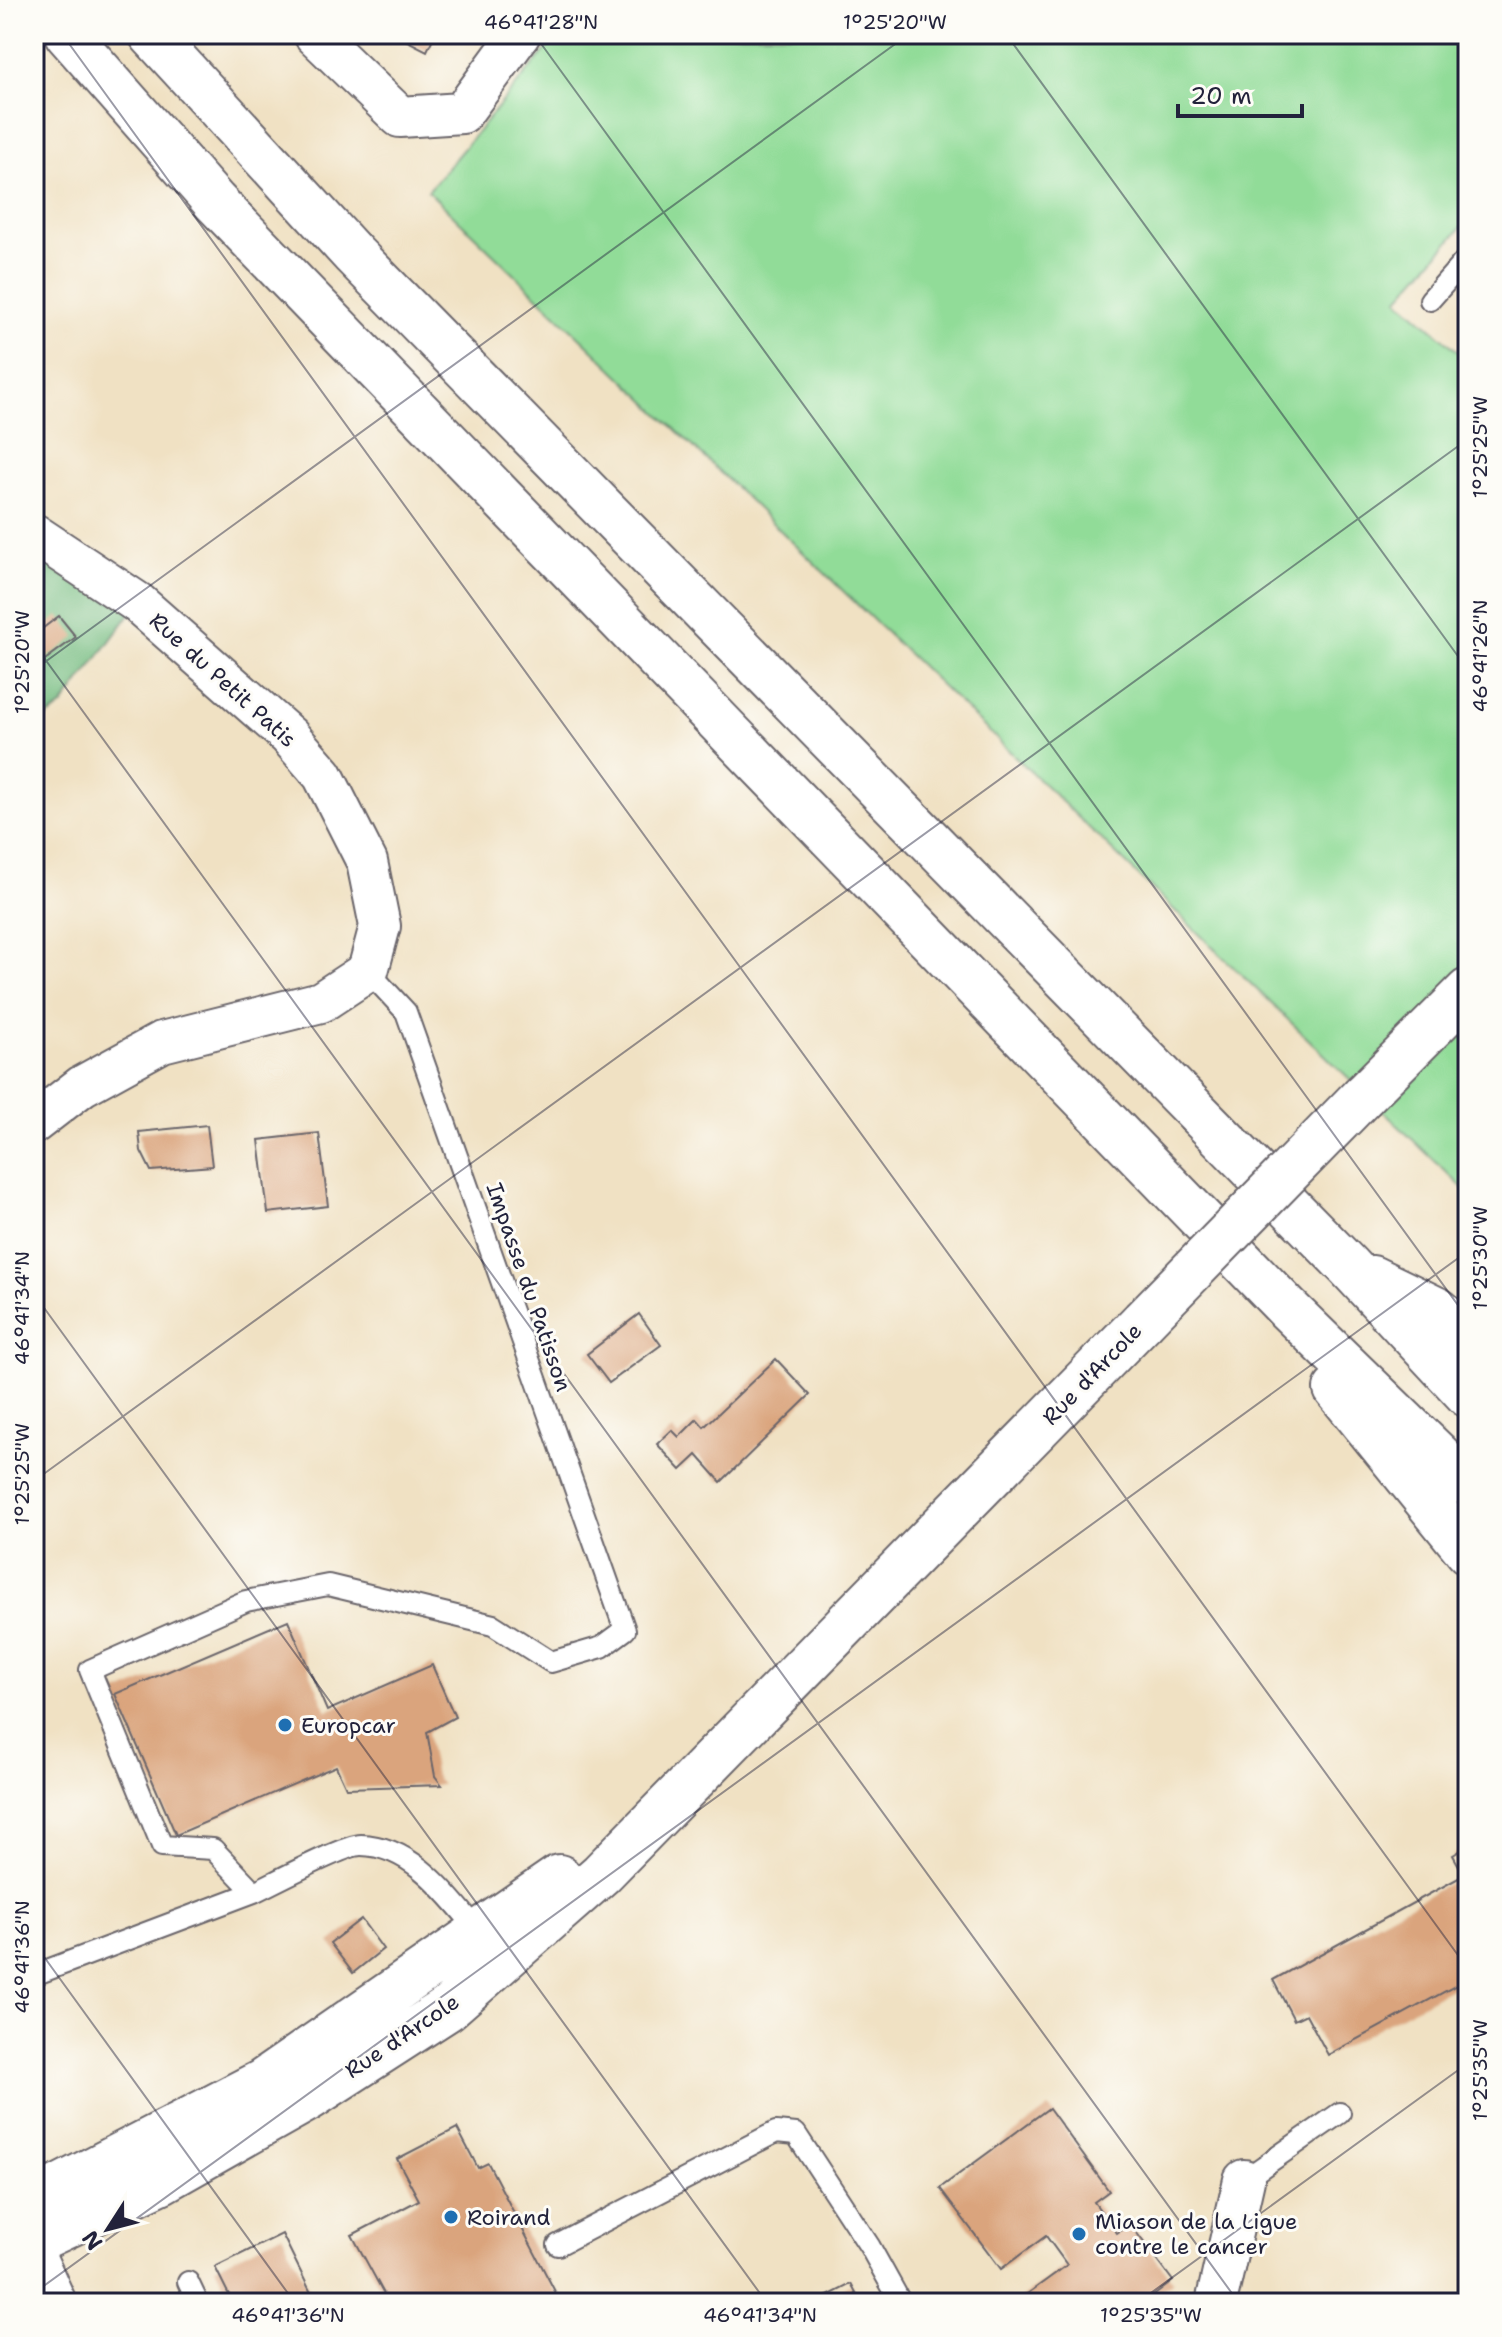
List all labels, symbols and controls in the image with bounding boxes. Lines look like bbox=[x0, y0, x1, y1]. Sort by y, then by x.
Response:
text: 46°41'28"N bbox=[484, 9, 598, 35]
text: 1°25'20"W bbox=[843, 9, 947, 35]
scale bar bbox=[1178, 68, 1302, 118]
text: 20 m bbox=[1190, 80, 1252, 112]
text: 1°25'25"W bbox=[1467, 396, 1493, 498]
text: 46°41'26"N bbox=[1467, 599, 1493, 713]
street label: Rue du Petit Patis bbox=[143, 606, 303, 754]
text: 1°25'20"W bbox=[9, 610, 35, 714]
street label: Impasse du Patisson bbox=[480, 1179, 578, 1395]
text: 1°25'30"W bbox=[1467, 1206, 1493, 1310]
text: 46°41'34"N bbox=[9, 1251, 35, 1365]
street label: Rue d'Arcole bbox=[1036, 1317, 1148, 1431]
text: 1°25'25"W bbox=[9, 1423, 35, 1525]
place label: Europcar bbox=[301, 1711, 396, 1740]
marker: Europcar bbox=[276, 1716, 294, 1734]
text: 46°41'36"N bbox=[9, 1900, 35, 2014]
street label: Rue d'Arcole bbox=[339, 1987, 465, 2085]
text: 1°25'35"W bbox=[1467, 2019, 1493, 2121]
north arrow bbox=[68, 2189, 148, 2269]
place label: Roirand bbox=[467, 2203, 551, 2232]
place label: Miason de la Ligue contre le cancer bbox=[1095, 2207, 1298, 2261]
marker: Roirand bbox=[442, 2208, 460, 2226]
text: N bbox=[75, 2225, 109, 2256]
marker: Miason de la Ligue contre le cancer bbox=[1070, 2225, 1088, 2243]
text: 46°41'36"N bbox=[231, 2302, 345, 2328]
text: 46°41'34"N bbox=[703, 2302, 817, 2328]
text: 1°25'35"W bbox=[1100, 2302, 1202, 2328]

